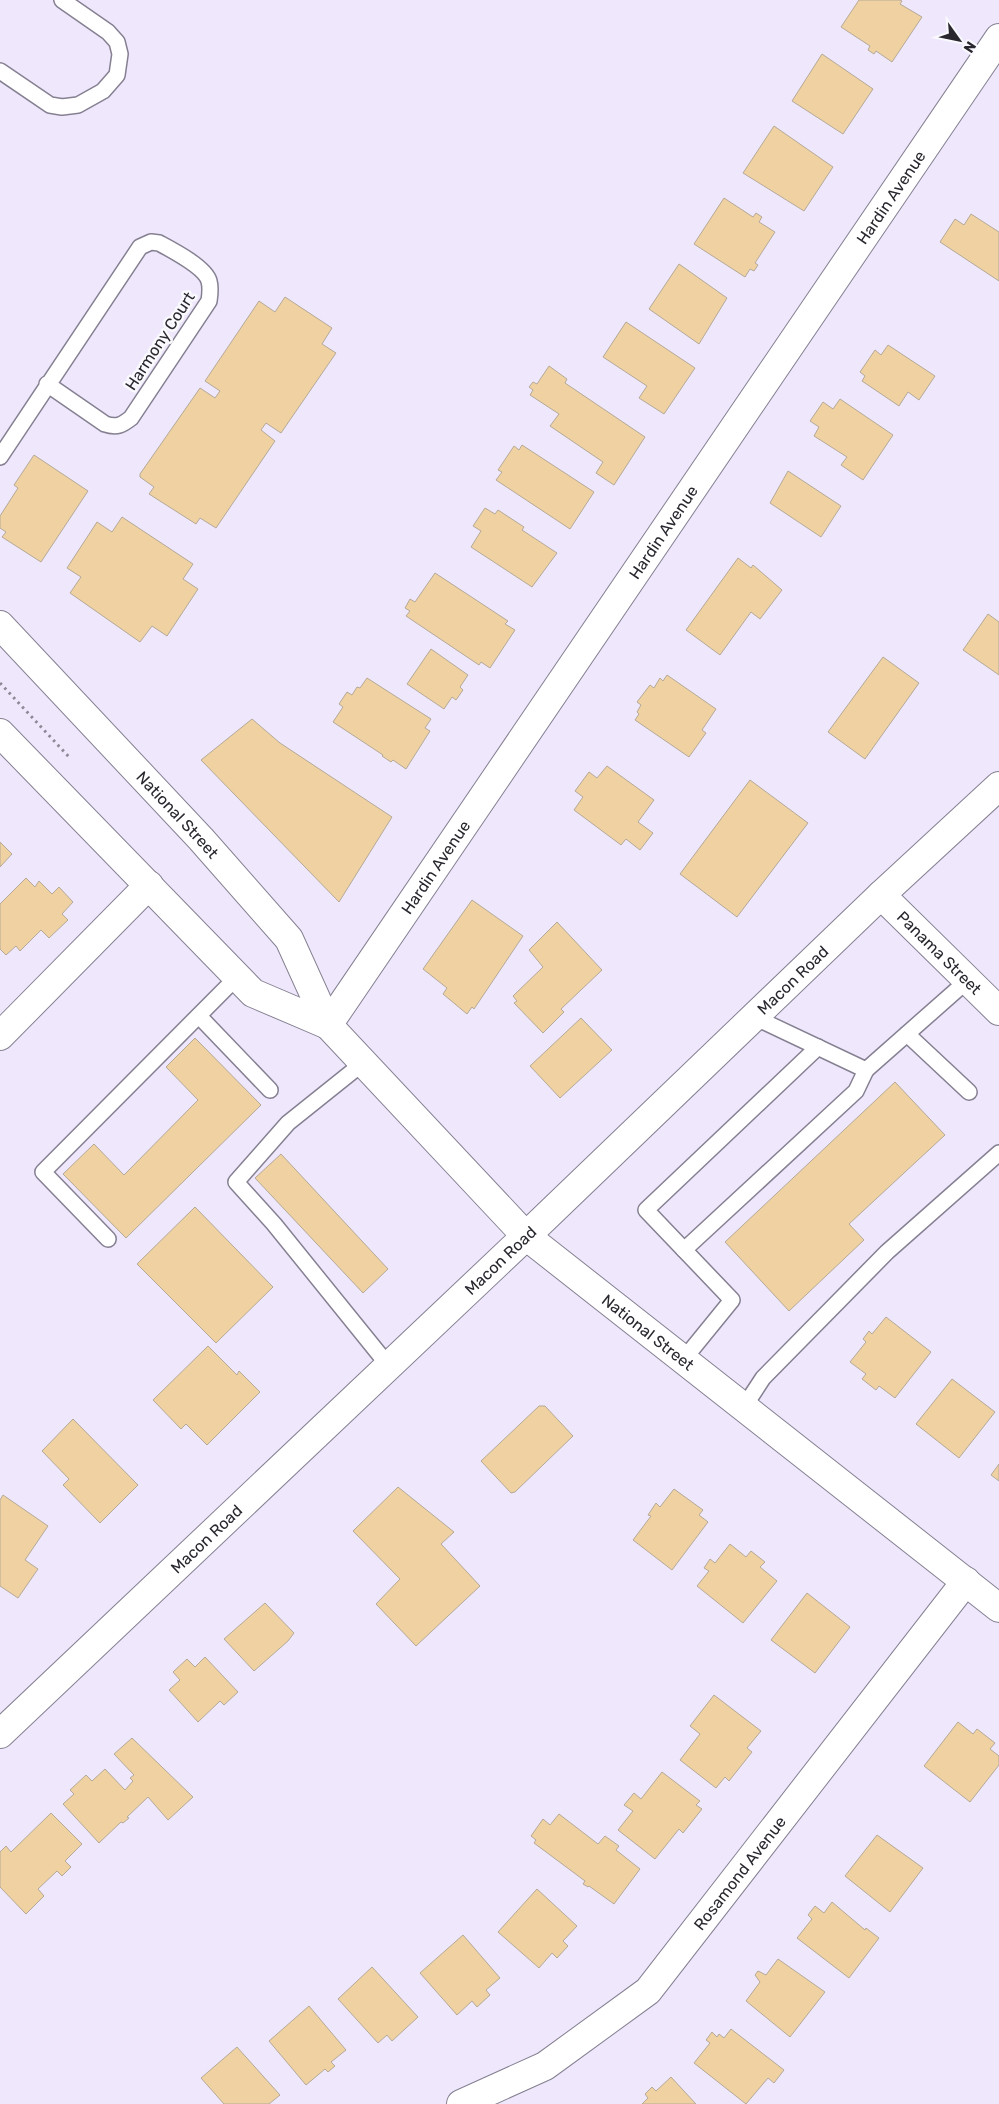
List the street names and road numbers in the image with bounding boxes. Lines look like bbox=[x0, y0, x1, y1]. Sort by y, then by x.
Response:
street label: Hardin Avenue bbox=[852, 147, 929, 248]
street label: Harmony Court bbox=[121, 288, 199, 394]
street label: Hardin Avenue bbox=[625, 482, 702, 582]
street label: National Street bbox=[133, 767, 223, 862]
street label: Hardin Avenue bbox=[397, 817, 474, 917]
street label: Panama Street bbox=[893, 907, 986, 998]
street label: Macon Road bbox=[753, 941, 832, 1018]
street label: Macon Road bbox=[461, 1222, 540, 1299]
street label: National Street bbox=[598, 1290, 698, 1374]
street label: Macon Road bbox=[167, 1501, 246, 1577]
street label: Rosamond Avenue bbox=[690, 1812, 790, 1934]

